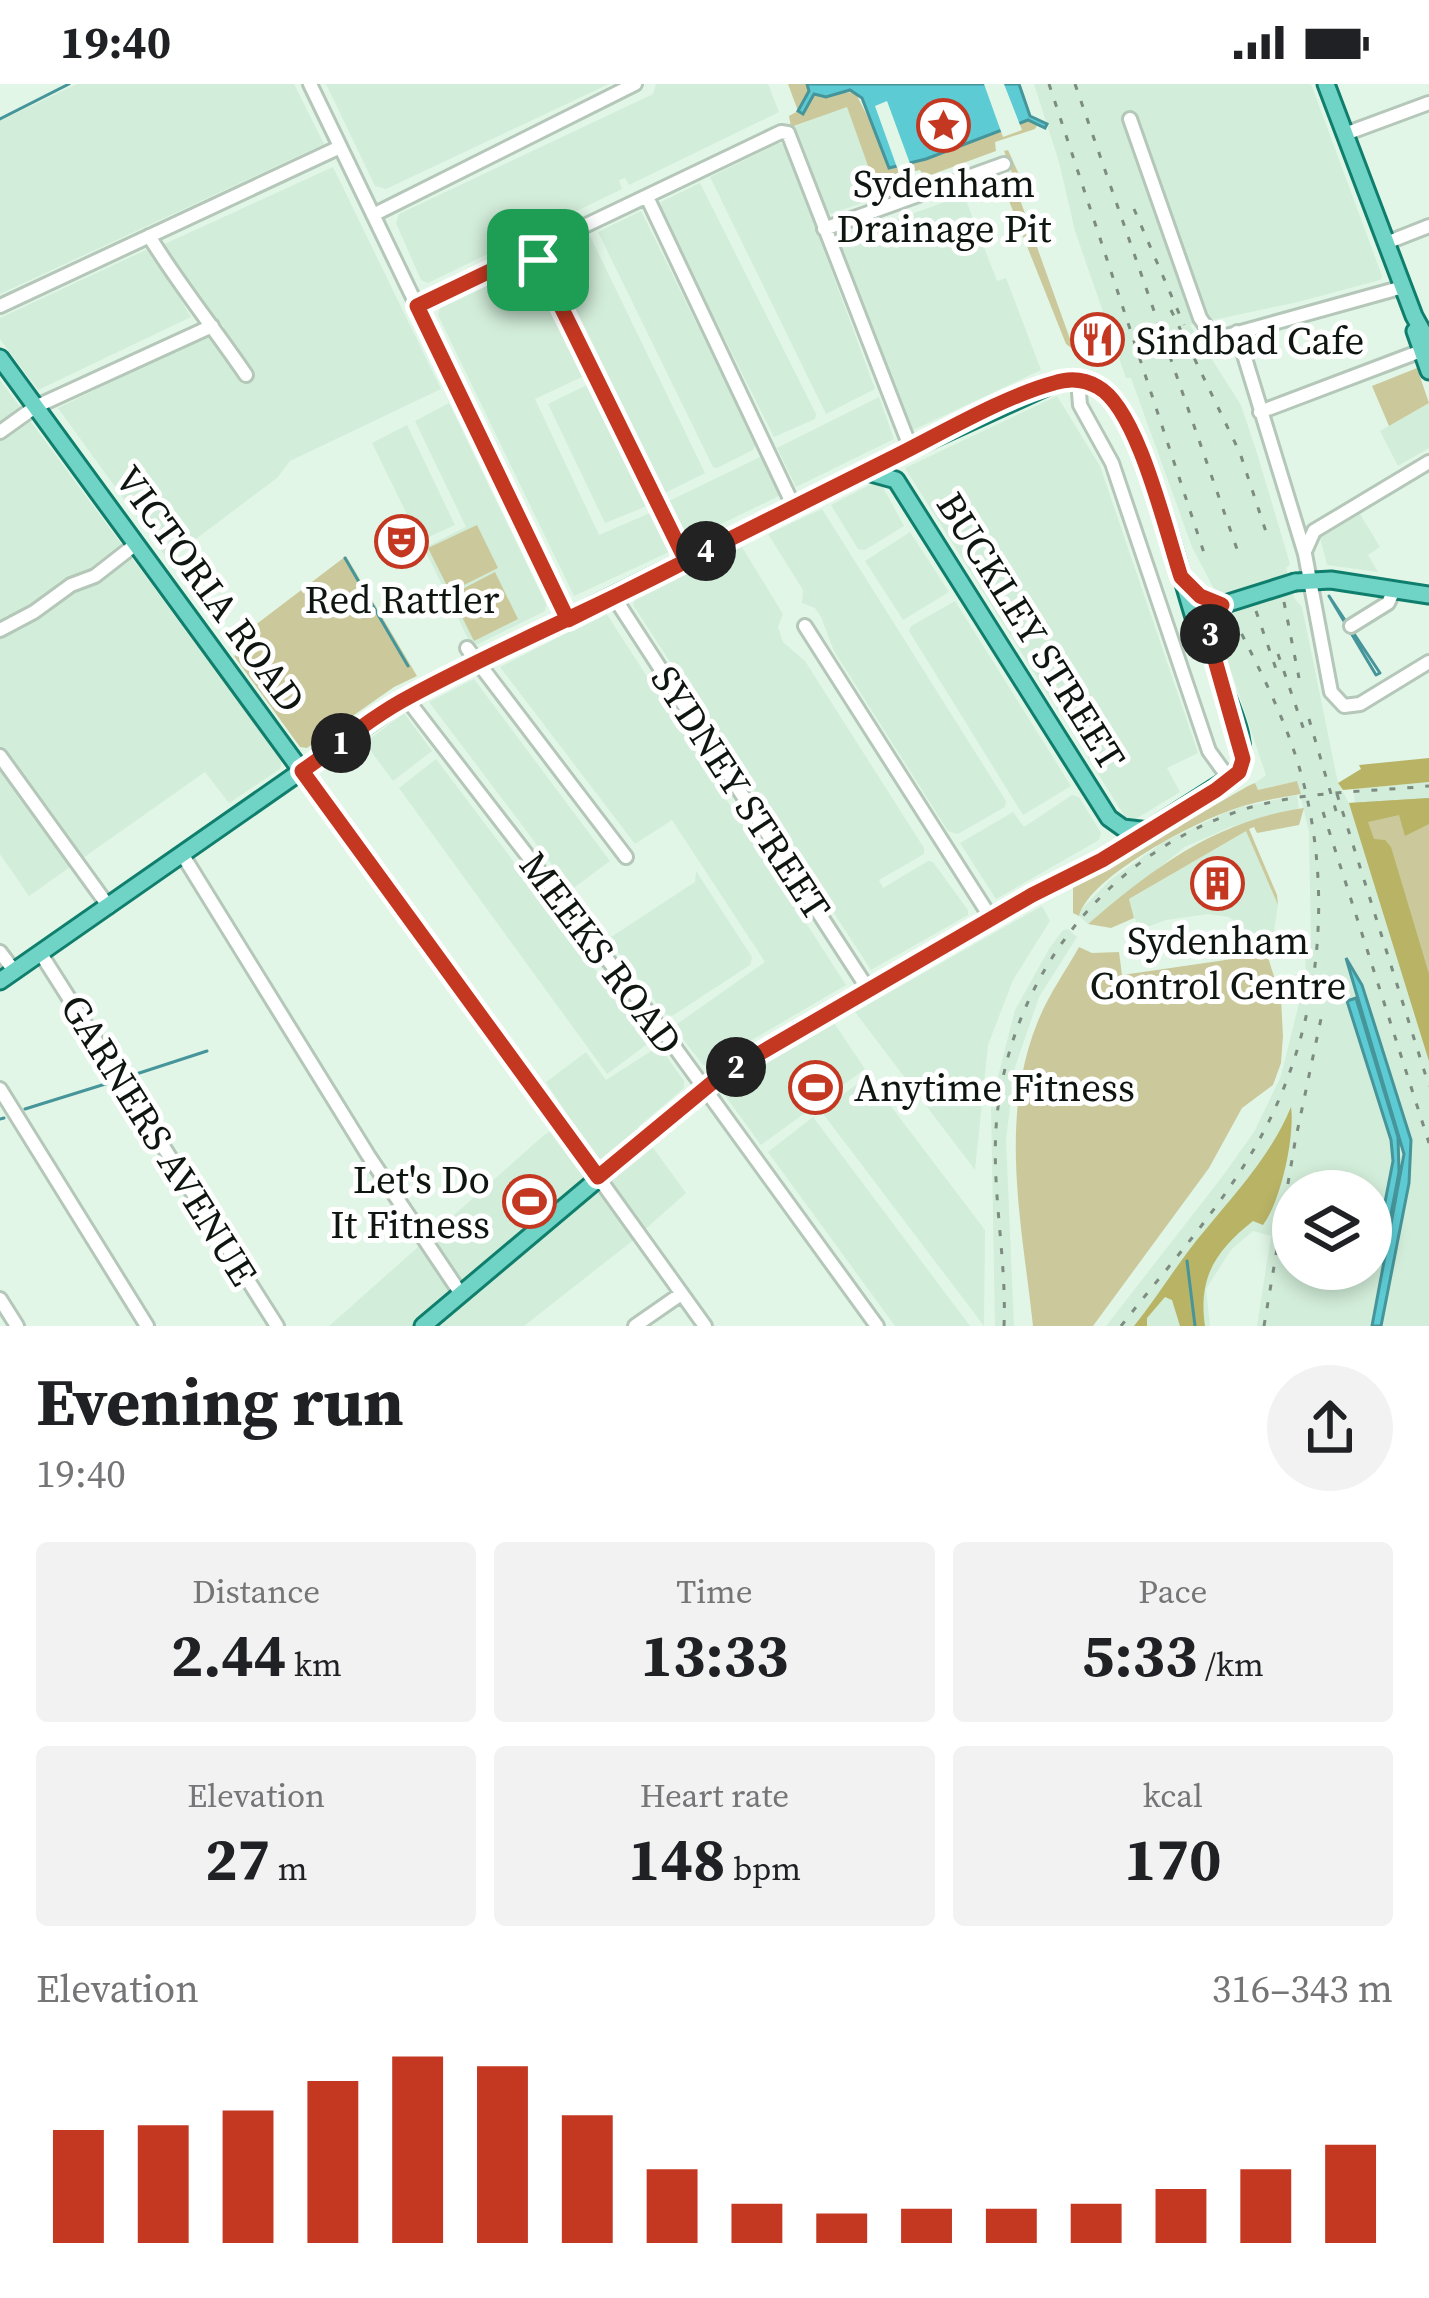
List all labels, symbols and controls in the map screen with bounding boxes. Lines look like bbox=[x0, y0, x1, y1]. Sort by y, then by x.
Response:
text: 19:40 bbox=[60, 11, 171, 73]
place icon: Sydenham Drainage Pit bbox=[916, 98, 972, 154]
place label: Sydenham Drainage Pit bbox=[837, 157, 1052, 255]
pin bbox=[487, 209, 589, 311]
icon: arrive bbox=[505, 227, 571, 293]
restaurant icon: Sindbad Cafe bbox=[1069, 312, 1125, 368]
place label: Sindbad Cafe bbox=[1136, 314, 1364, 367]
street label: VICTORIA ROAD bbox=[102, 455, 318, 723]
street label: BUCKLEY STREET bbox=[924, 482, 1138, 780]
theatre icon: Red Rattler bbox=[374, 514, 430, 570]
pin: 4 bbox=[676, 521, 736, 581]
text: 4 bbox=[697, 528, 715, 573]
place label: Red Rattler bbox=[304, 573, 500, 626]
pin: 3 bbox=[1180, 604, 1240, 664]
text: 3 bbox=[1201, 611, 1219, 656]
street label: SYDNEY STREET bbox=[639, 656, 843, 930]
pin: 1 bbox=[311, 713, 371, 773]
text: 1 bbox=[332, 720, 350, 765]
street label: MEEKS ROAD bbox=[507, 841, 695, 1065]
building icon: Sydenham Control Centre bbox=[1190, 855, 1246, 911]
place label: Sydenham Control Centre bbox=[1090, 914, 1346, 1012]
street label: GARNERS AVENUE bbox=[48, 984, 270, 1296]
pin: 2 bbox=[706, 1037, 766, 1097]
text: 2 bbox=[727, 1044, 745, 1089]
sports icon: Anytime Fitness bbox=[787, 1059, 843, 1115]
place label: Anytime Fitness bbox=[854, 1061, 1135, 1114]
place label: Let's Do It Fitness bbox=[330, 1153, 490, 1251]
map controls bbox=[1272, 1170, 1392, 1290]
button: layers bbox=[1272, 1170, 1392, 1290]
sports icon: Let's Do It Fitness bbox=[501, 1173, 557, 1229]
text: Evening run bbox=[36, 1357, 404, 1447]
button: share bbox=[1267, 1365, 1393, 1491]
text: 19:40 bbox=[36, 1447, 126, 1500]
text: Distance bbox=[192, 1569, 320, 1614]
text: Time bbox=[676, 1569, 753, 1614]
text: Pace bbox=[1138, 1569, 1207, 1614]
text: 2.44 bbox=[171, 1614, 286, 1696]
text: 13:33 bbox=[640, 1614, 789, 1696]
text: 5:33 bbox=[1082, 1614, 1197, 1696]
text: km bbox=[286, 1642, 342, 1687]
text: /km bbox=[1197, 1642, 1264, 1687]
text: Elevation bbox=[187, 1773, 325, 1818]
text: Heart rate bbox=[640, 1773, 789, 1818]
text: kcal bbox=[1143, 1773, 1203, 1818]
text: 27 bbox=[205, 1818, 270, 1900]
text: 148 bbox=[628, 1818, 726, 1900]
text: 170 bbox=[1124, 1818, 1222, 1900]
text: m bbox=[270, 1846, 307, 1891]
text: bpm bbox=[726, 1846, 801, 1891]
text: Elevation bbox=[36, 1962, 199, 2015]
text: 316–343 m bbox=[1212, 1962, 1393, 2015]

